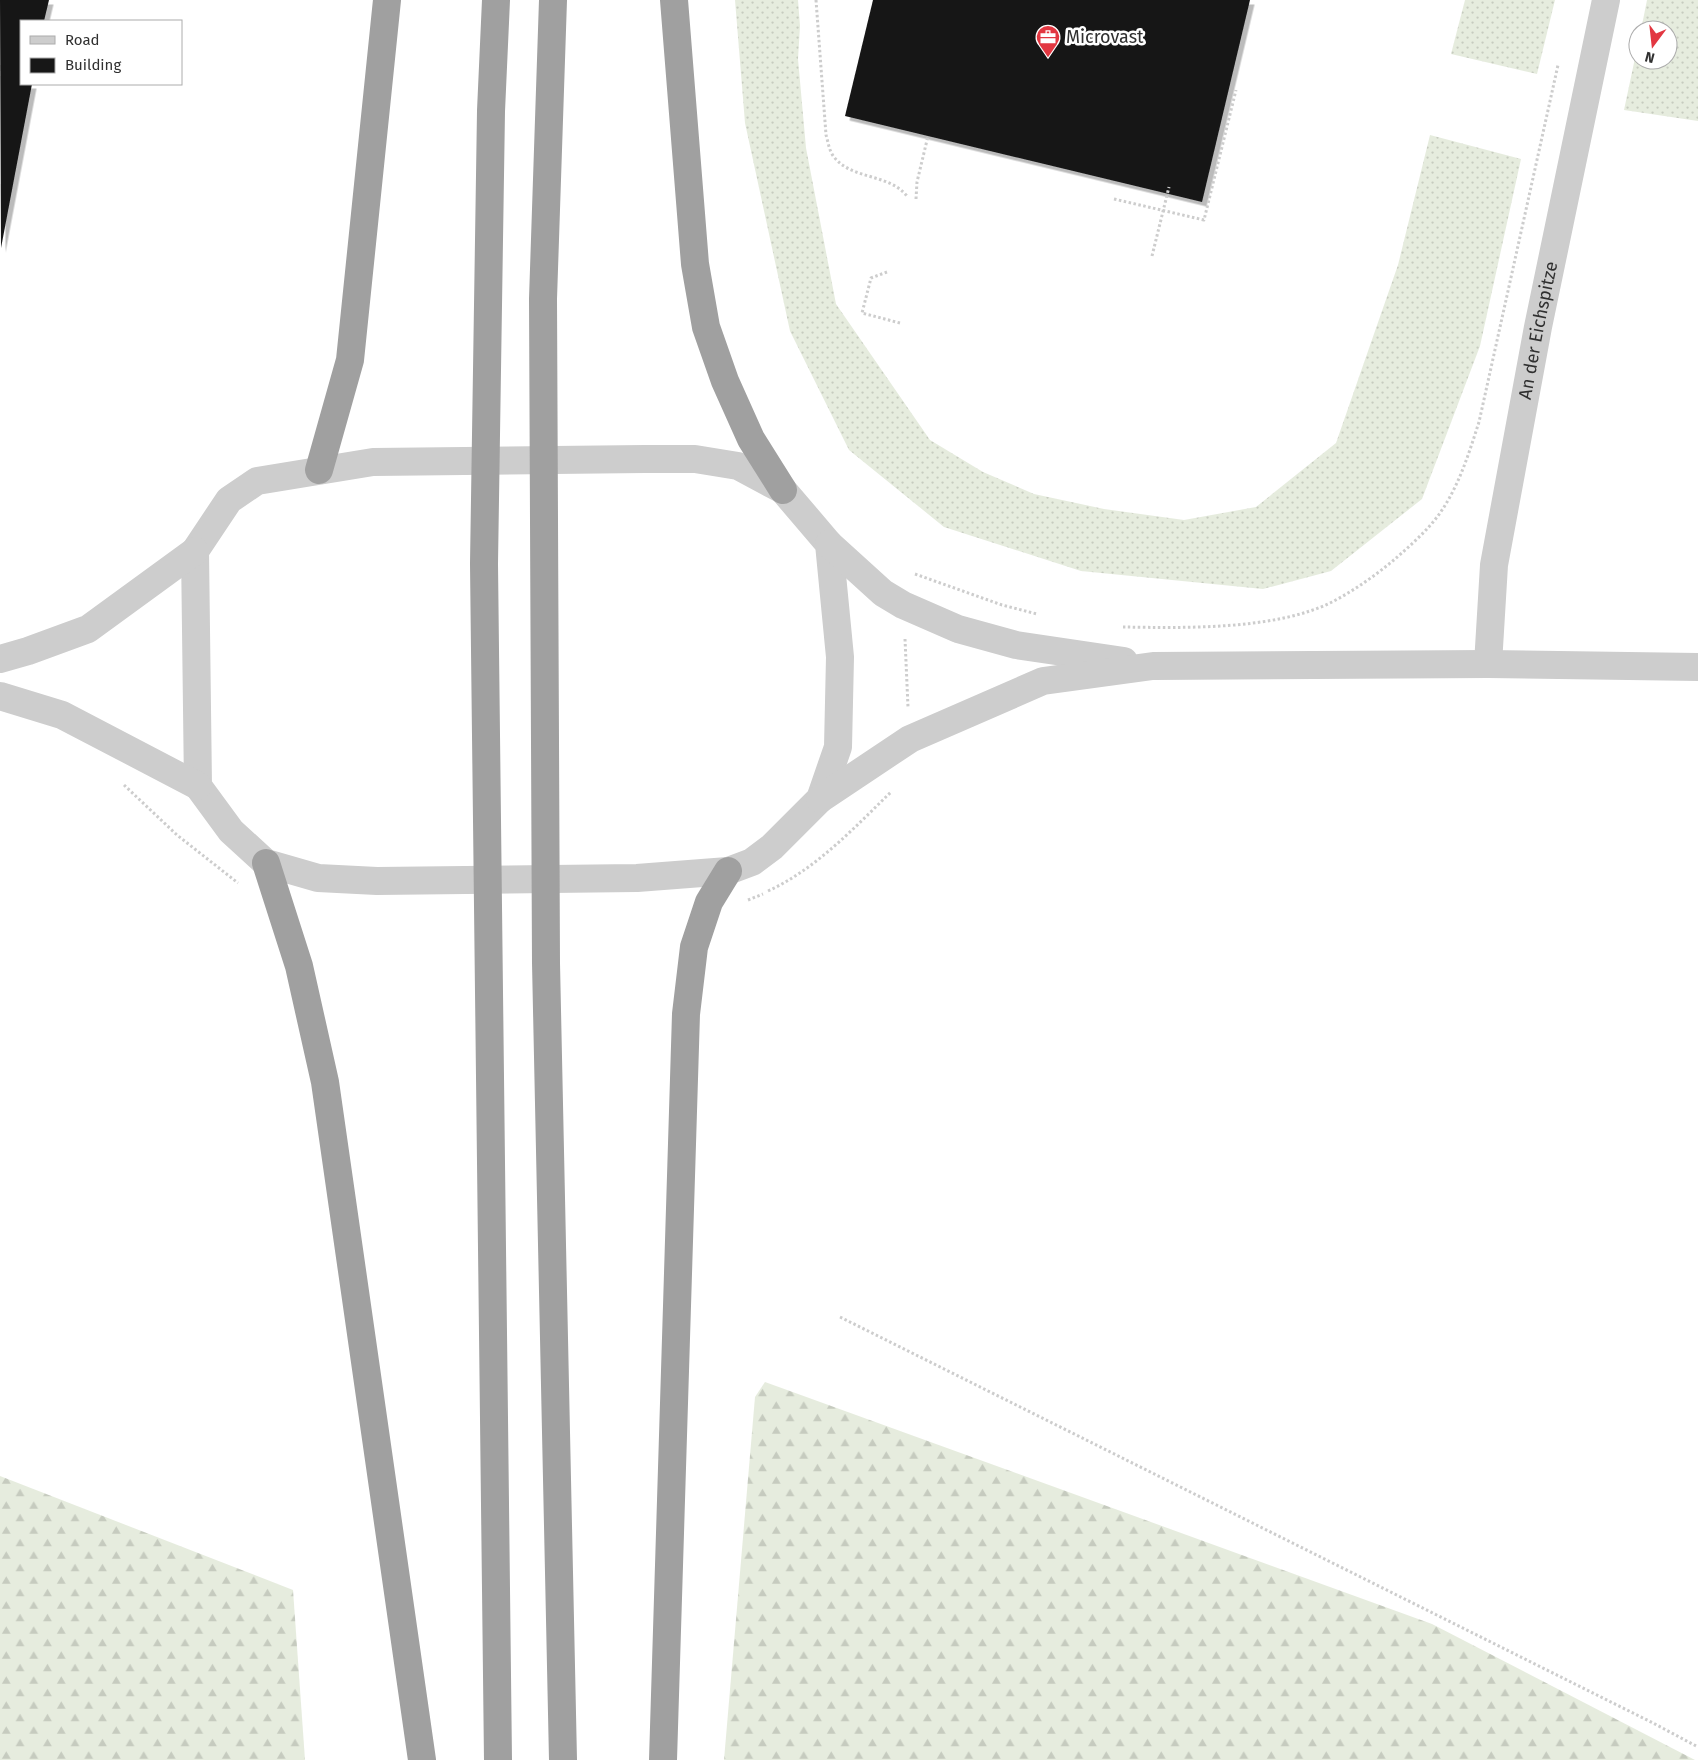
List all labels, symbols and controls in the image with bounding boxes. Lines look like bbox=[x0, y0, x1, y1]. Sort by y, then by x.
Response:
legend bbox=[20, 20, 182, 85]
north arrow bbox=[1628, 20, 1678, 70]
office icon: Microvast bbox=[1035, 24, 1061, 58]
place label: Microvast bbox=[1066, 26, 1144, 48]
text: Road bbox=[65, 31, 100, 49]
text: N bbox=[1643, 48, 1656, 66]
text: Building bbox=[65, 56, 121, 74]
street label: An der Eichspitze bbox=[1514, 259, 1562, 401]

